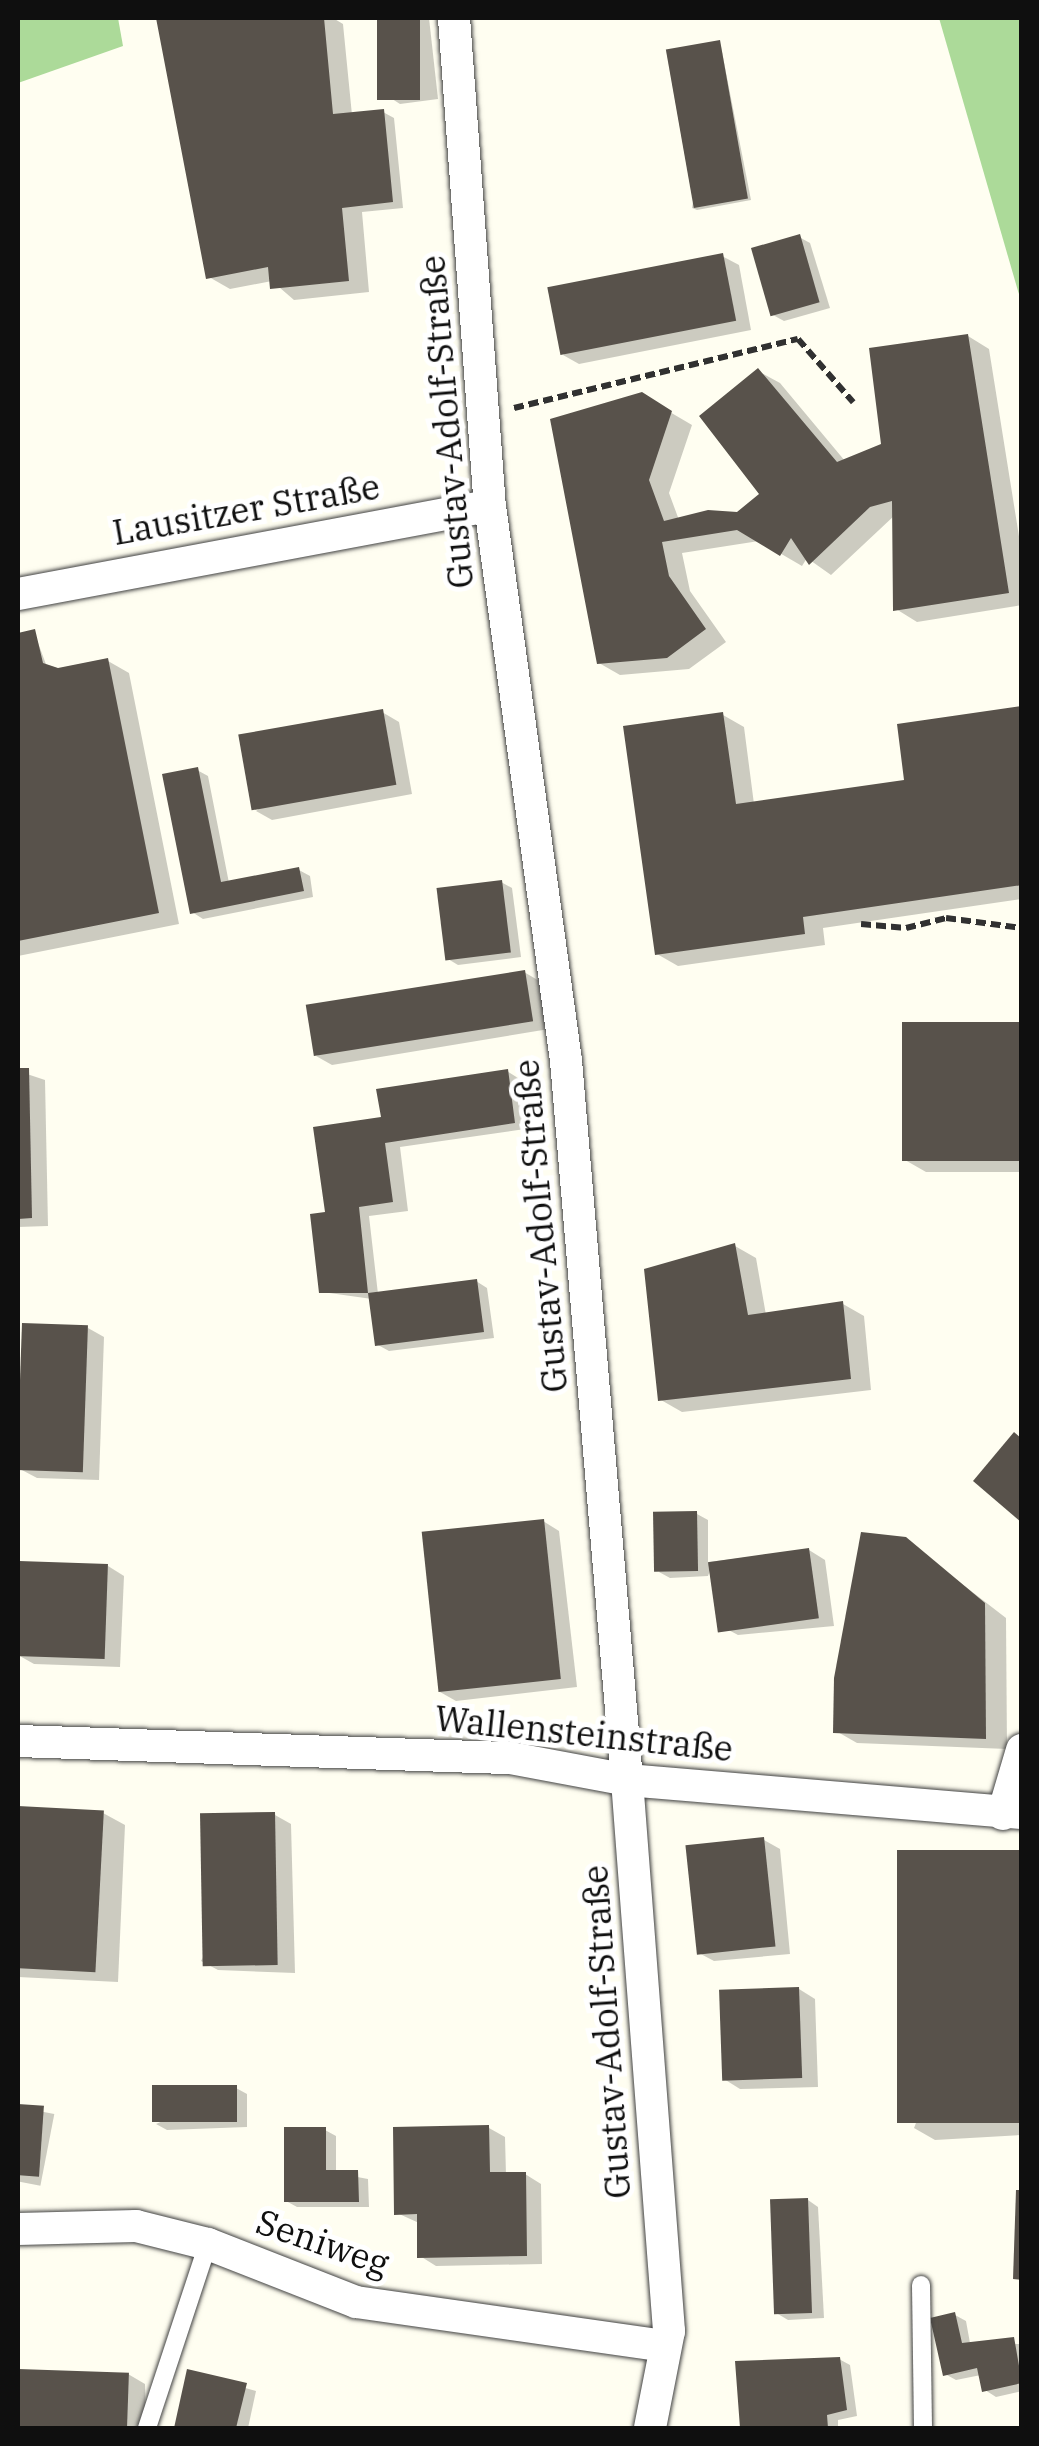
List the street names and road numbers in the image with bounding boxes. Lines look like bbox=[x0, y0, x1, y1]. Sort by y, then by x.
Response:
street label: Gustav-Adolf-Straße bbox=[411, 254, 481, 590]
street label: Lausitzer Straße bbox=[109, 465, 383, 553]
street label: Gustav-Adolf-Straße bbox=[505, 1058, 575, 1394]
street label: Wallensteinstraße bbox=[433, 1696, 735, 1770]
street label: Gustav-Adolf-Straße bbox=[573, 1864, 639, 2200]
street label: Seniweg bbox=[251, 2200, 395, 2284]

